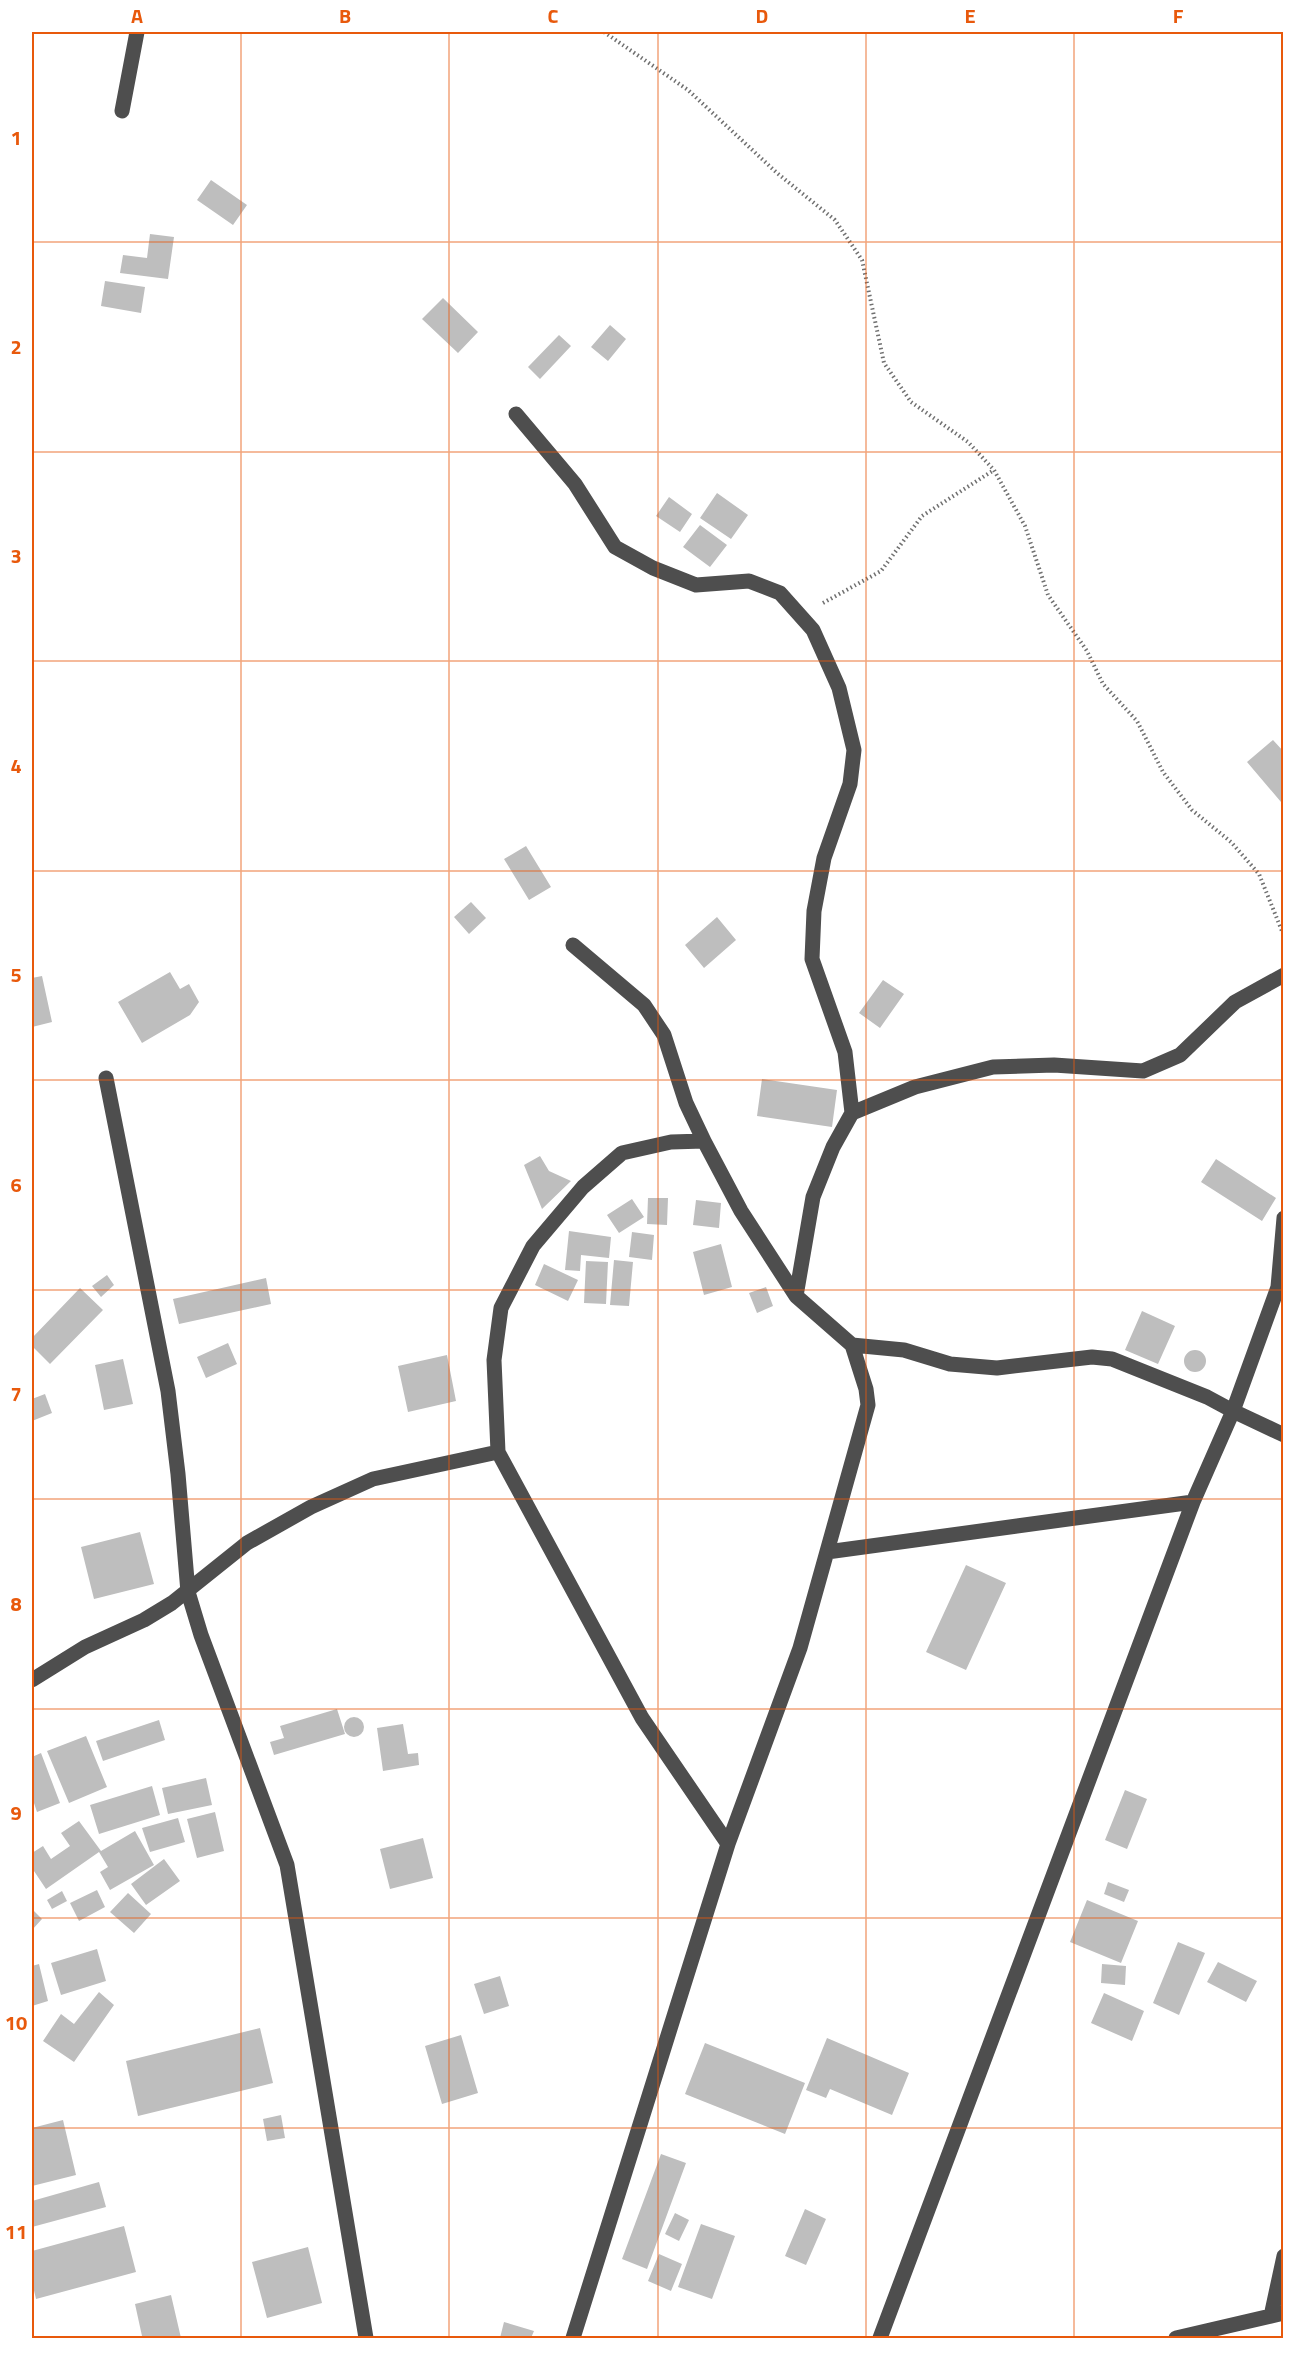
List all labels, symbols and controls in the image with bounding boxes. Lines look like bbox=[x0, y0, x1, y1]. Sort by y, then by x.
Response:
text: A bbox=[131, 0, 143, 31]
text: B bbox=[339, 0, 351, 31]
text: C bbox=[548, 0, 559, 31]
text: D bbox=[756, 0, 768, 31]
text: E bbox=[964, 0, 976, 31]
text: F bbox=[1173, 0, 1184, 31]
text: 1 bbox=[10, 122, 22, 153]
text: 2 bbox=[10, 331, 22, 362]
text: 3 bbox=[10, 540, 22, 571]
text: 4 bbox=[10, 750, 22, 781]
text: 5 bbox=[10, 959, 22, 990]
text: 6 bbox=[10, 1169, 22, 1200]
text: 7 bbox=[10, 1378, 22, 1409]
text: 8 bbox=[10, 1588, 22, 1619]
text: 9 bbox=[10, 1797, 22, 1828]
text: 10 bbox=[5, 2007, 27, 2038]
text: 11 bbox=[5, 2216, 27, 2247]

